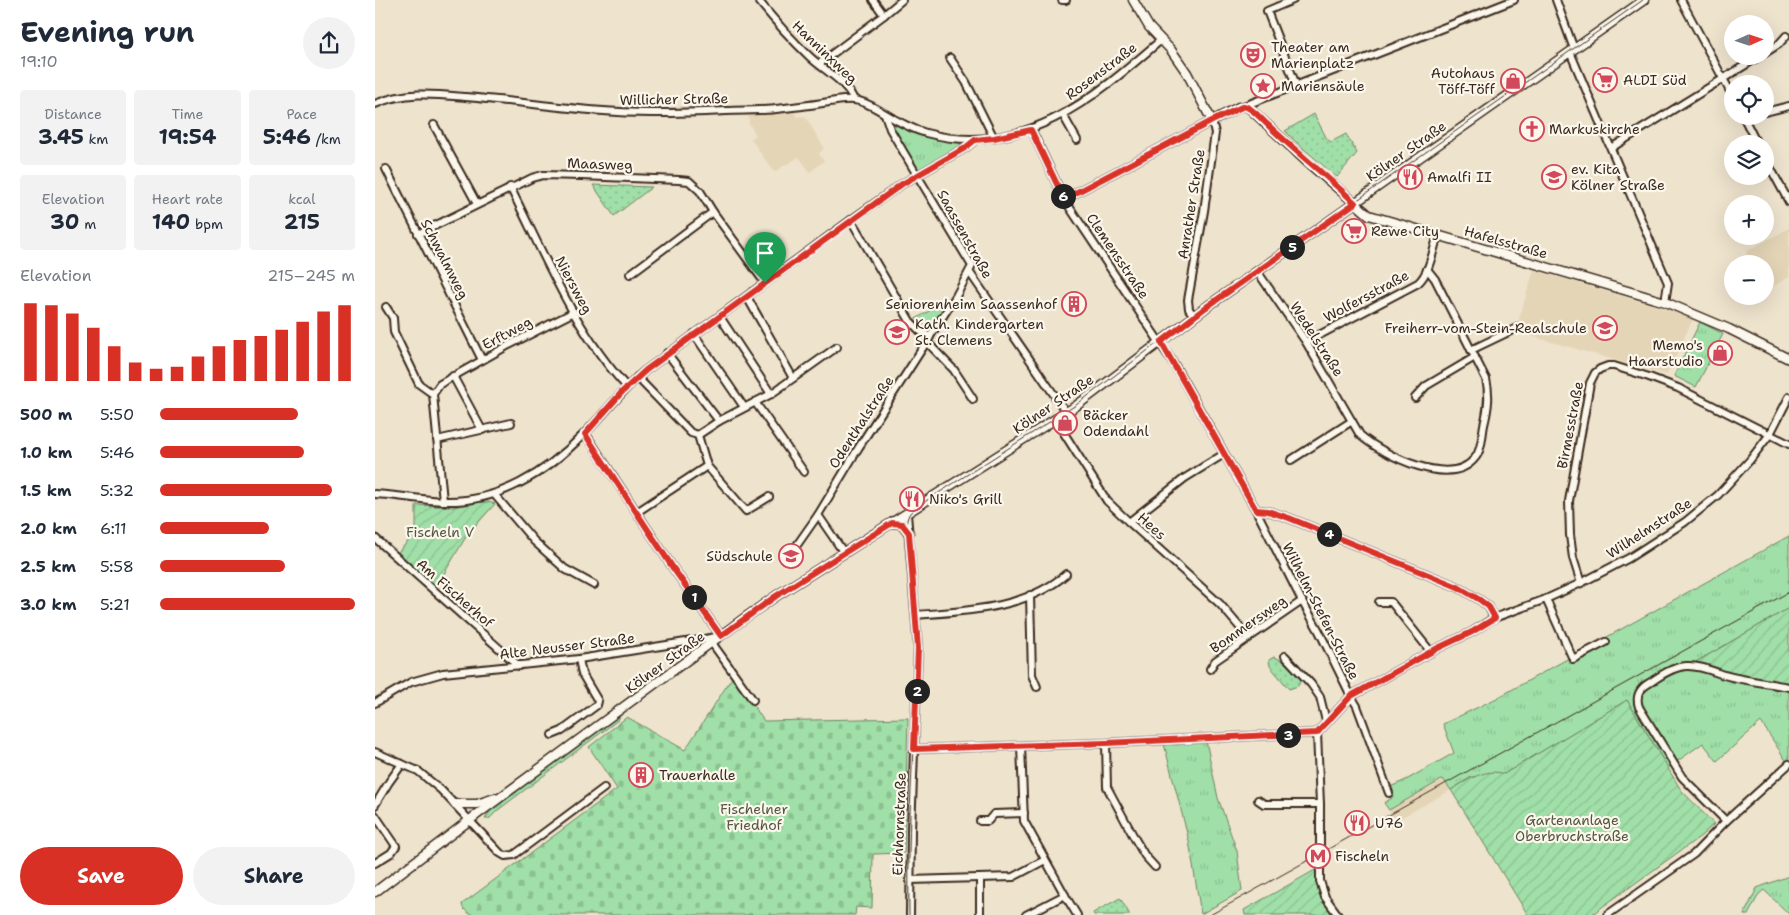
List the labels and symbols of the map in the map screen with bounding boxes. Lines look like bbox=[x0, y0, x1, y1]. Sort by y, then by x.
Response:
north arrow bbox=[1724, 15, 1774, 65]
street label: Hanninxweg bbox=[789, 16, 861, 88]
street label: Rosenstraße bbox=[1062, 38, 1140, 104]
place label: Theater am Marienplatz bbox=[1271, 38, 1354, 72]
theatre icon: Theater am Marienplatz bbox=[1240, 42, 1266, 68]
place label: Autohaus Töff-Töff bbox=[1431, 64, 1496, 98]
supermarket icon: ALDI Süd bbox=[1592, 67, 1618, 93]
shop icon: Autohaus Töff-Töff bbox=[1500, 68, 1526, 94]
place label: ALDI Süd bbox=[1623, 71, 1687, 89]
place icon: Mariensäule bbox=[1250, 73, 1276, 99]
place label: Mariensäule bbox=[1281, 77, 1365, 95]
street label: Willicher Straße bbox=[619, 89, 729, 109]
church icon: Markuskirche bbox=[1519, 116, 1545, 142]
street label: Kölner Straße bbox=[1362, 117, 1450, 185]
place label: Markuskirche bbox=[1549, 120, 1640, 138]
street label: Anrather Straße bbox=[1173, 148, 1209, 260]
street label: Maasweg bbox=[567, 154, 633, 174]
place label: ev. Kita Kölner Straße bbox=[1571, 160, 1665, 194]
restaurant icon: Amalfi II bbox=[1397, 164, 1423, 190]
school or university icon: ev. Kita Kölner Straße bbox=[1541, 164, 1567, 190]
place label: Amalfi II bbox=[1427, 168, 1492, 186]
pin: 6 bbox=[1051, 184, 1075, 208]
street label: Saassenstraße bbox=[933, 186, 997, 282]
street label: Clemensstraße bbox=[1083, 210, 1153, 302]
street label: Schwalmweg bbox=[417, 216, 473, 302]
supermarket icon: Rewe City bbox=[1341, 218, 1367, 244]
street label: Hafelsstraße bbox=[1462, 221, 1550, 263]
place label: Rewe City bbox=[1371, 222, 1439, 240]
pin bbox=[744, 232, 786, 283]
pin: 5 bbox=[1279, 234, 1305, 260]
street label: Niersweg bbox=[551, 253, 597, 317]
street label: Wolfersstraße bbox=[1320, 266, 1412, 326]
building icon: Seniorenheim Saassenhof bbox=[1061, 291, 1087, 317]
place label: Seniorenheim Saassenhof bbox=[885, 295, 1058, 313]
street label: Wedelstraße bbox=[1286, 298, 1348, 380]
street label: Erftweg bbox=[479, 312, 535, 354]
place label: Kath. Kindergarten St. Clemens bbox=[915, 315, 1044, 349]
school or university icon: Freiherr-vom-Stein-Realschule bbox=[1592, 315, 1618, 341]
school or university icon: Kath. Kindergarten St. Clemens bbox=[884, 319, 910, 345]
place label: Freiherr-vom-Stein-Realschule bbox=[1385, 319, 1587, 337]
place label: Memo's Haarstudio bbox=[1628, 336, 1703, 370]
shop icon: Memo's Haarstudio bbox=[1707, 340, 1733, 366]
street label: Kölner Straße bbox=[1009, 370, 1097, 438]
street label: Odenthalstraße bbox=[824, 372, 898, 472]
street label: Birmesstraße bbox=[1553, 380, 1587, 470]
place label: Bäcker Odendahl bbox=[1083, 406, 1149, 440]
shop icon: Bäcker Odendahl bbox=[1052, 410, 1078, 436]
restaurant icon: Niko's Grill bbox=[899, 486, 925, 512]
place label: Niko's Grill bbox=[929, 490, 1003, 508]
street label: Wilhelmstraße bbox=[1603, 494, 1695, 562]
street label: Hees bbox=[1134, 508, 1170, 544]
pin: 4 bbox=[1317, 522, 1341, 546]
park label: Fischeln V bbox=[406, 523, 475, 541]
street label: Wilhelm-Stefen-Straße bbox=[1279, 539, 1363, 683]
school or university icon: Südschule bbox=[778, 543, 804, 569]
place label: Südschule bbox=[706, 547, 773, 565]
street label: Am Fischerhof bbox=[413, 555, 498, 632]
pin: 1 bbox=[681, 584, 707, 610]
street label: Bommersweg bbox=[1206, 591, 1290, 657]
street label: Kölner Straße bbox=[622, 627, 708, 697]
street label: Alte Neusser Straße bbox=[498, 629, 636, 663]
pin: 2 bbox=[905, 678, 929, 704]
pin: 3 bbox=[1275, 722, 1301, 748]
building icon: Trauerhalle bbox=[628, 762, 654, 788]
place label: Trauerhalle bbox=[659, 766, 736, 784]
street label: Eichhornstraße bbox=[888, 772, 910, 876]
park label: Fischelner Friedhof bbox=[720, 800, 788, 834]
restaurant icon: U76 bbox=[1344, 810, 1370, 836]
park label: Gartenanlage Oberbruchstraße bbox=[1515, 811, 1629, 845]
place label: U76 bbox=[1375, 814, 1403, 832]
metro station icon: Fischeln bbox=[1305, 843, 1331, 869]
place label: Fischeln bbox=[1335, 847, 1389, 865]

